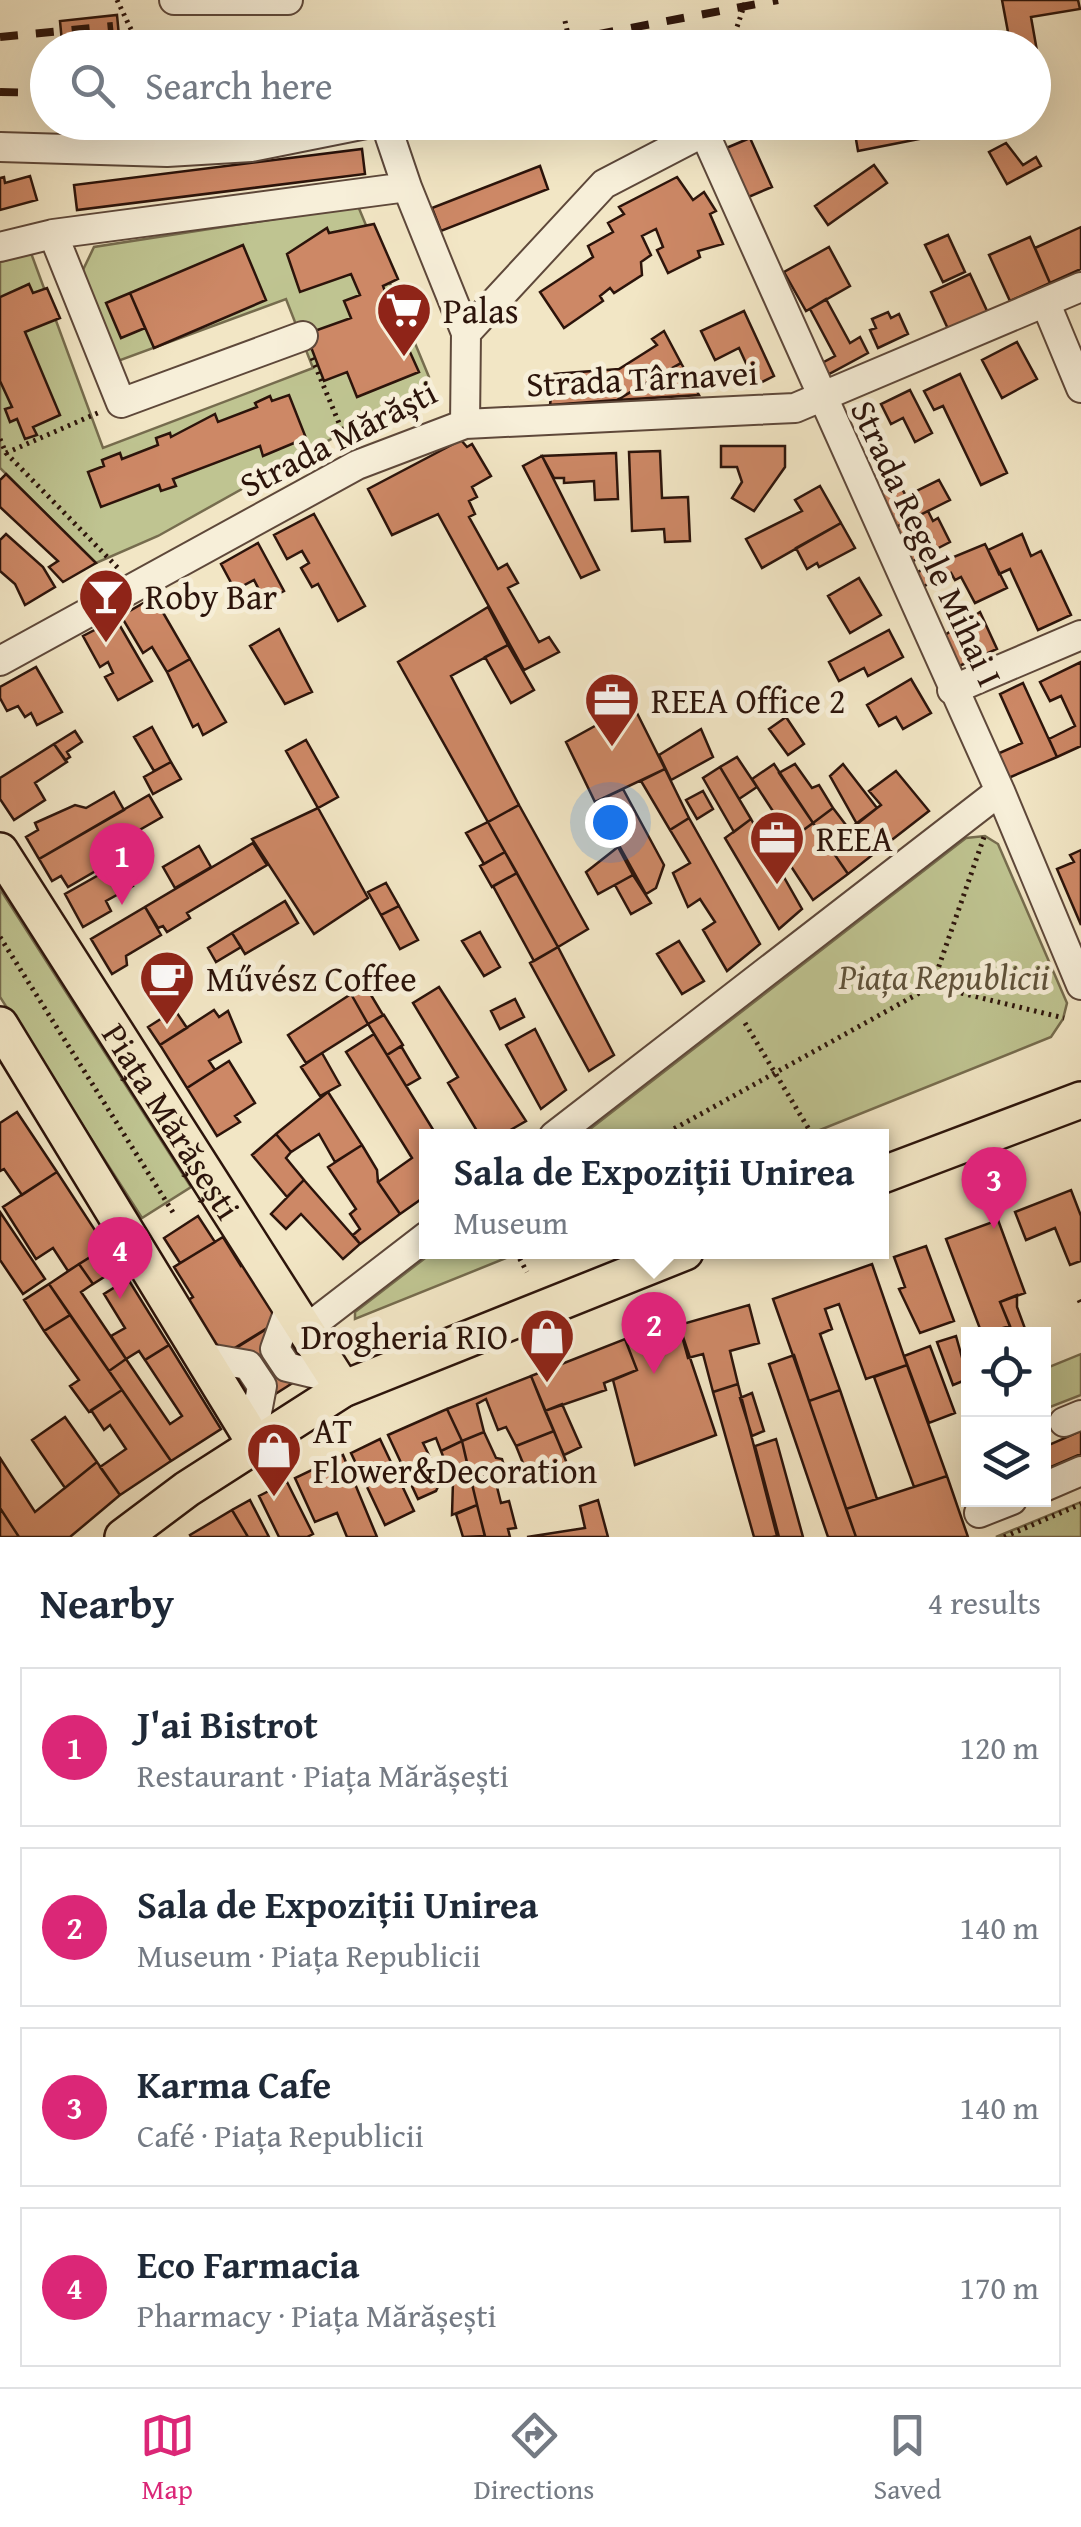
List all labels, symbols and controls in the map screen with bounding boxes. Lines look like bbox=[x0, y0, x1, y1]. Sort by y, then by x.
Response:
search box bbox=[30, 30, 1051, 140]
text: Search here bbox=[145, 57, 333, 113]
icon: search bbox=[65, 58, 120, 113]
supermarket icon: Palas bbox=[374, 280, 434, 359]
place label: Palas bbox=[443, 285, 519, 336]
street label: Strada Târnavei bbox=[525, 346, 759, 410]
street label: Strada Mărăști bbox=[231, 366, 445, 510]
street label: Strada Regele Mihai I bbox=[838, 392, 1016, 694]
bar icon: Roby Bar bbox=[76, 566, 136, 645]
place label: Roby Bar bbox=[145, 571, 277, 622]
office icon: REEA Office 2 bbox=[582, 670, 642, 749]
place label: REEA Office 2 bbox=[651, 675, 846, 726]
your location bbox=[585, 797, 636, 848]
office icon: REEA bbox=[747, 808, 807, 887]
place label: REEA bbox=[816, 813, 893, 864]
pin: 1 bbox=[90, 822, 154, 905]
cafe icon: Művész Coffee bbox=[137, 948, 197, 1027]
park label: Piața Republicii bbox=[838, 951, 1049, 1002]
place label: Művész Coffee bbox=[206, 953, 417, 1004]
street label: Piața Mărășești bbox=[90, 1012, 254, 1229]
popup bbox=[419, 1129, 889, 1259]
text: Sala de Expoziții Unirea bbox=[453, 1143, 855, 1199]
pin: 3 bbox=[962, 1146, 1026, 1229]
text: Museum bbox=[453, 1199, 568, 1246]
pin: 4 bbox=[88, 1216, 152, 1299]
pin: 2 bbox=[622, 1292, 686, 1374]
shop icon: Drogheria RIO bbox=[517, 1306, 577, 1385]
place label: Drogheria RIO bbox=[301, 1311, 508, 1362]
map controls bbox=[961, 1327, 1051, 1507]
button: locate bbox=[961, 1327, 1051, 1417]
place label: AT Flower&Decoration bbox=[313, 1405, 598, 1496]
button: layers bbox=[961, 1417, 1051, 1507]
shop icon: AT Flower&Decoration bbox=[244, 1420, 304, 1499]
text: Nearby bbox=[40, 1572, 174, 1633]
text: 4 results bbox=[928, 1579, 1041, 1626]
text: J'ai Bistrot bbox=[137, 1696, 318, 1752]
text: 1 bbox=[66, 1724, 83, 1771]
text: 120 m bbox=[960, 1724, 1039, 1771]
text: Restaurant · Piața Mărășești bbox=[137, 1752, 509, 1799]
text: Sala de Expoziții Unirea bbox=[137, 1876, 538, 1932]
text: 2 bbox=[66, 1904, 83, 1951]
text: 140 m bbox=[960, 1904, 1039, 1951]
text: Museum · Piața Republicii bbox=[137, 1932, 481, 1979]
text: Karma Cafe bbox=[137, 2056, 331, 2112]
text: 3 bbox=[66, 2084, 83, 2131]
text: 140 m bbox=[960, 2084, 1039, 2131]
text: Café · Piața Republicii bbox=[137, 2112, 424, 2159]
text: Eco Farmacia bbox=[137, 2236, 359, 2292]
text: 4 bbox=[66, 2264, 83, 2311]
text: 170 m bbox=[960, 2264, 1039, 2311]
text: Pharmacy · Piața Mărășești bbox=[137, 2292, 496, 2339]
tab: Map bbox=[140, 2408, 195, 2509]
tab: Directions bbox=[474, 2408, 594, 2509]
tab: Saved bbox=[874, 2408, 941, 2509]

